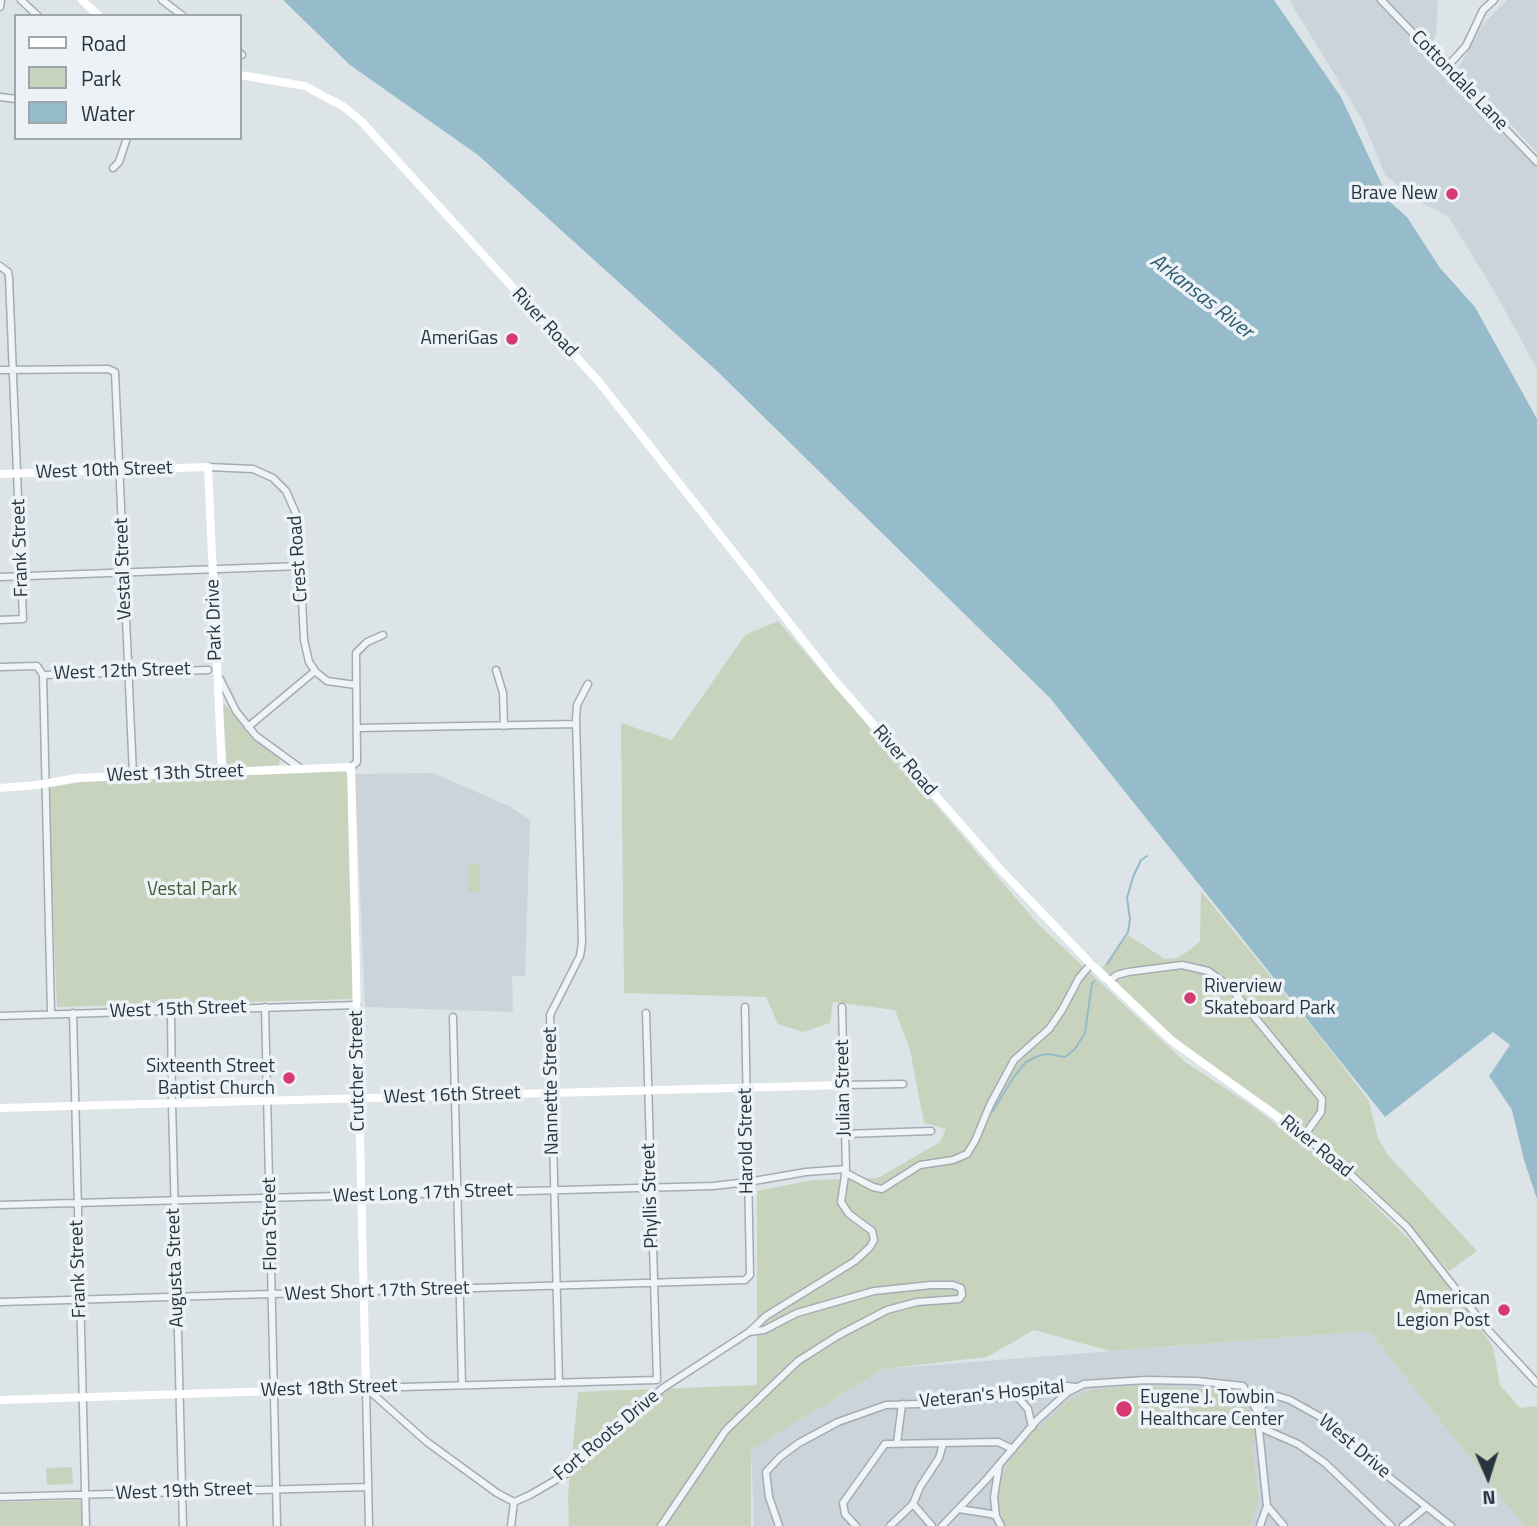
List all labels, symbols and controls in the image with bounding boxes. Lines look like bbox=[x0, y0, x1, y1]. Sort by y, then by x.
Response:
legend bbox=[14, 14, 242, 140]
street label: Cottondale Lane bbox=[1406, 26, 1512, 136]
text: Road bbox=[81, 27, 126, 59]
text: Park bbox=[81, 62, 121, 94]
text: Water bbox=[81, 97, 135, 129]
place label: Brave New bbox=[1351, 183, 1438, 205]
marker: Brave New bbox=[1444, 186, 1460, 202]
water label: Arkansas River bbox=[1145, 249, 1257, 345]
street label: River Road bbox=[506, 284, 582, 362]
place label: AmeriGas bbox=[420, 328, 498, 350]
marker: AmeriGas bbox=[504, 331, 520, 347]
street label: West 10th Street bbox=[35, 457, 173, 485]
street label: Frank Street bbox=[8, 499, 34, 597]
street label: Crest Road bbox=[285, 515, 313, 603]
street label: Vestal Street bbox=[111, 517, 137, 621]
street label: Park Drive bbox=[202, 579, 228, 661]
street label: West 12th Street bbox=[53, 658, 191, 686]
street label: River Road bbox=[867, 721, 941, 801]
street label: West 13th Street bbox=[106, 760, 244, 788]
park label: Vestal Park bbox=[147, 879, 237, 901]
place label: Riverview Skateboard Park bbox=[1204, 976, 1336, 1020]
marker: Riverview Skateboard Park bbox=[1182, 990, 1198, 1006]
street label: West 15th Street bbox=[109, 996, 247, 1024]
street label: Crutcher Street bbox=[346, 1010, 370, 1132]
street label: Nannette Street bbox=[539, 1027, 565, 1155]
street label: Julian Street bbox=[832, 1039, 856, 1137]
place label: Sixteenth Street Baptist Church bbox=[146, 1056, 275, 1100]
marker: Sixteenth Street Baptist Church bbox=[281, 1070, 297, 1086]
street label: West 16th Street bbox=[383, 1082, 521, 1110]
street label: Harold Street bbox=[735, 1088, 759, 1194]
street label: River Road bbox=[1275, 1111, 1357, 1183]
street label: Phyllis Street bbox=[638, 1143, 664, 1249]
street label: Flora Street bbox=[259, 1177, 283, 1271]
street label: West Long 17th Street bbox=[333, 1179, 513, 1209]
street label: Augusta Street bbox=[163, 1208, 189, 1328]
street label: Frank Street bbox=[66, 1220, 92, 1318]
street label: West Short 17th Street bbox=[284, 1277, 470, 1307]
place label: American Legion Post bbox=[1396, 1288, 1490, 1332]
marker: American Legion Post bbox=[1496, 1302, 1512, 1318]
street label: West 18th Street bbox=[260, 1375, 398, 1403]
street label: Veteran's Hospital bbox=[918, 1376, 1066, 1414]
street label: Fort Roots Drive bbox=[550, 1386, 664, 1486]
place label: Eugene J. Towbin Healthcare Center bbox=[1140, 1387, 1284, 1431]
marker: Eugene J. Towbin Healthcare Center bbox=[1114, 1399, 1134, 1419]
street label: West Drive bbox=[1313, 1410, 1395, 1484]
north arrow bbox=[1453, 1442, 1523, 1512]
street label: West 19th Street bbox=[115, 1478, 253, 1506]
text: N bbox=[1482, 1484, 1496, 1513]

